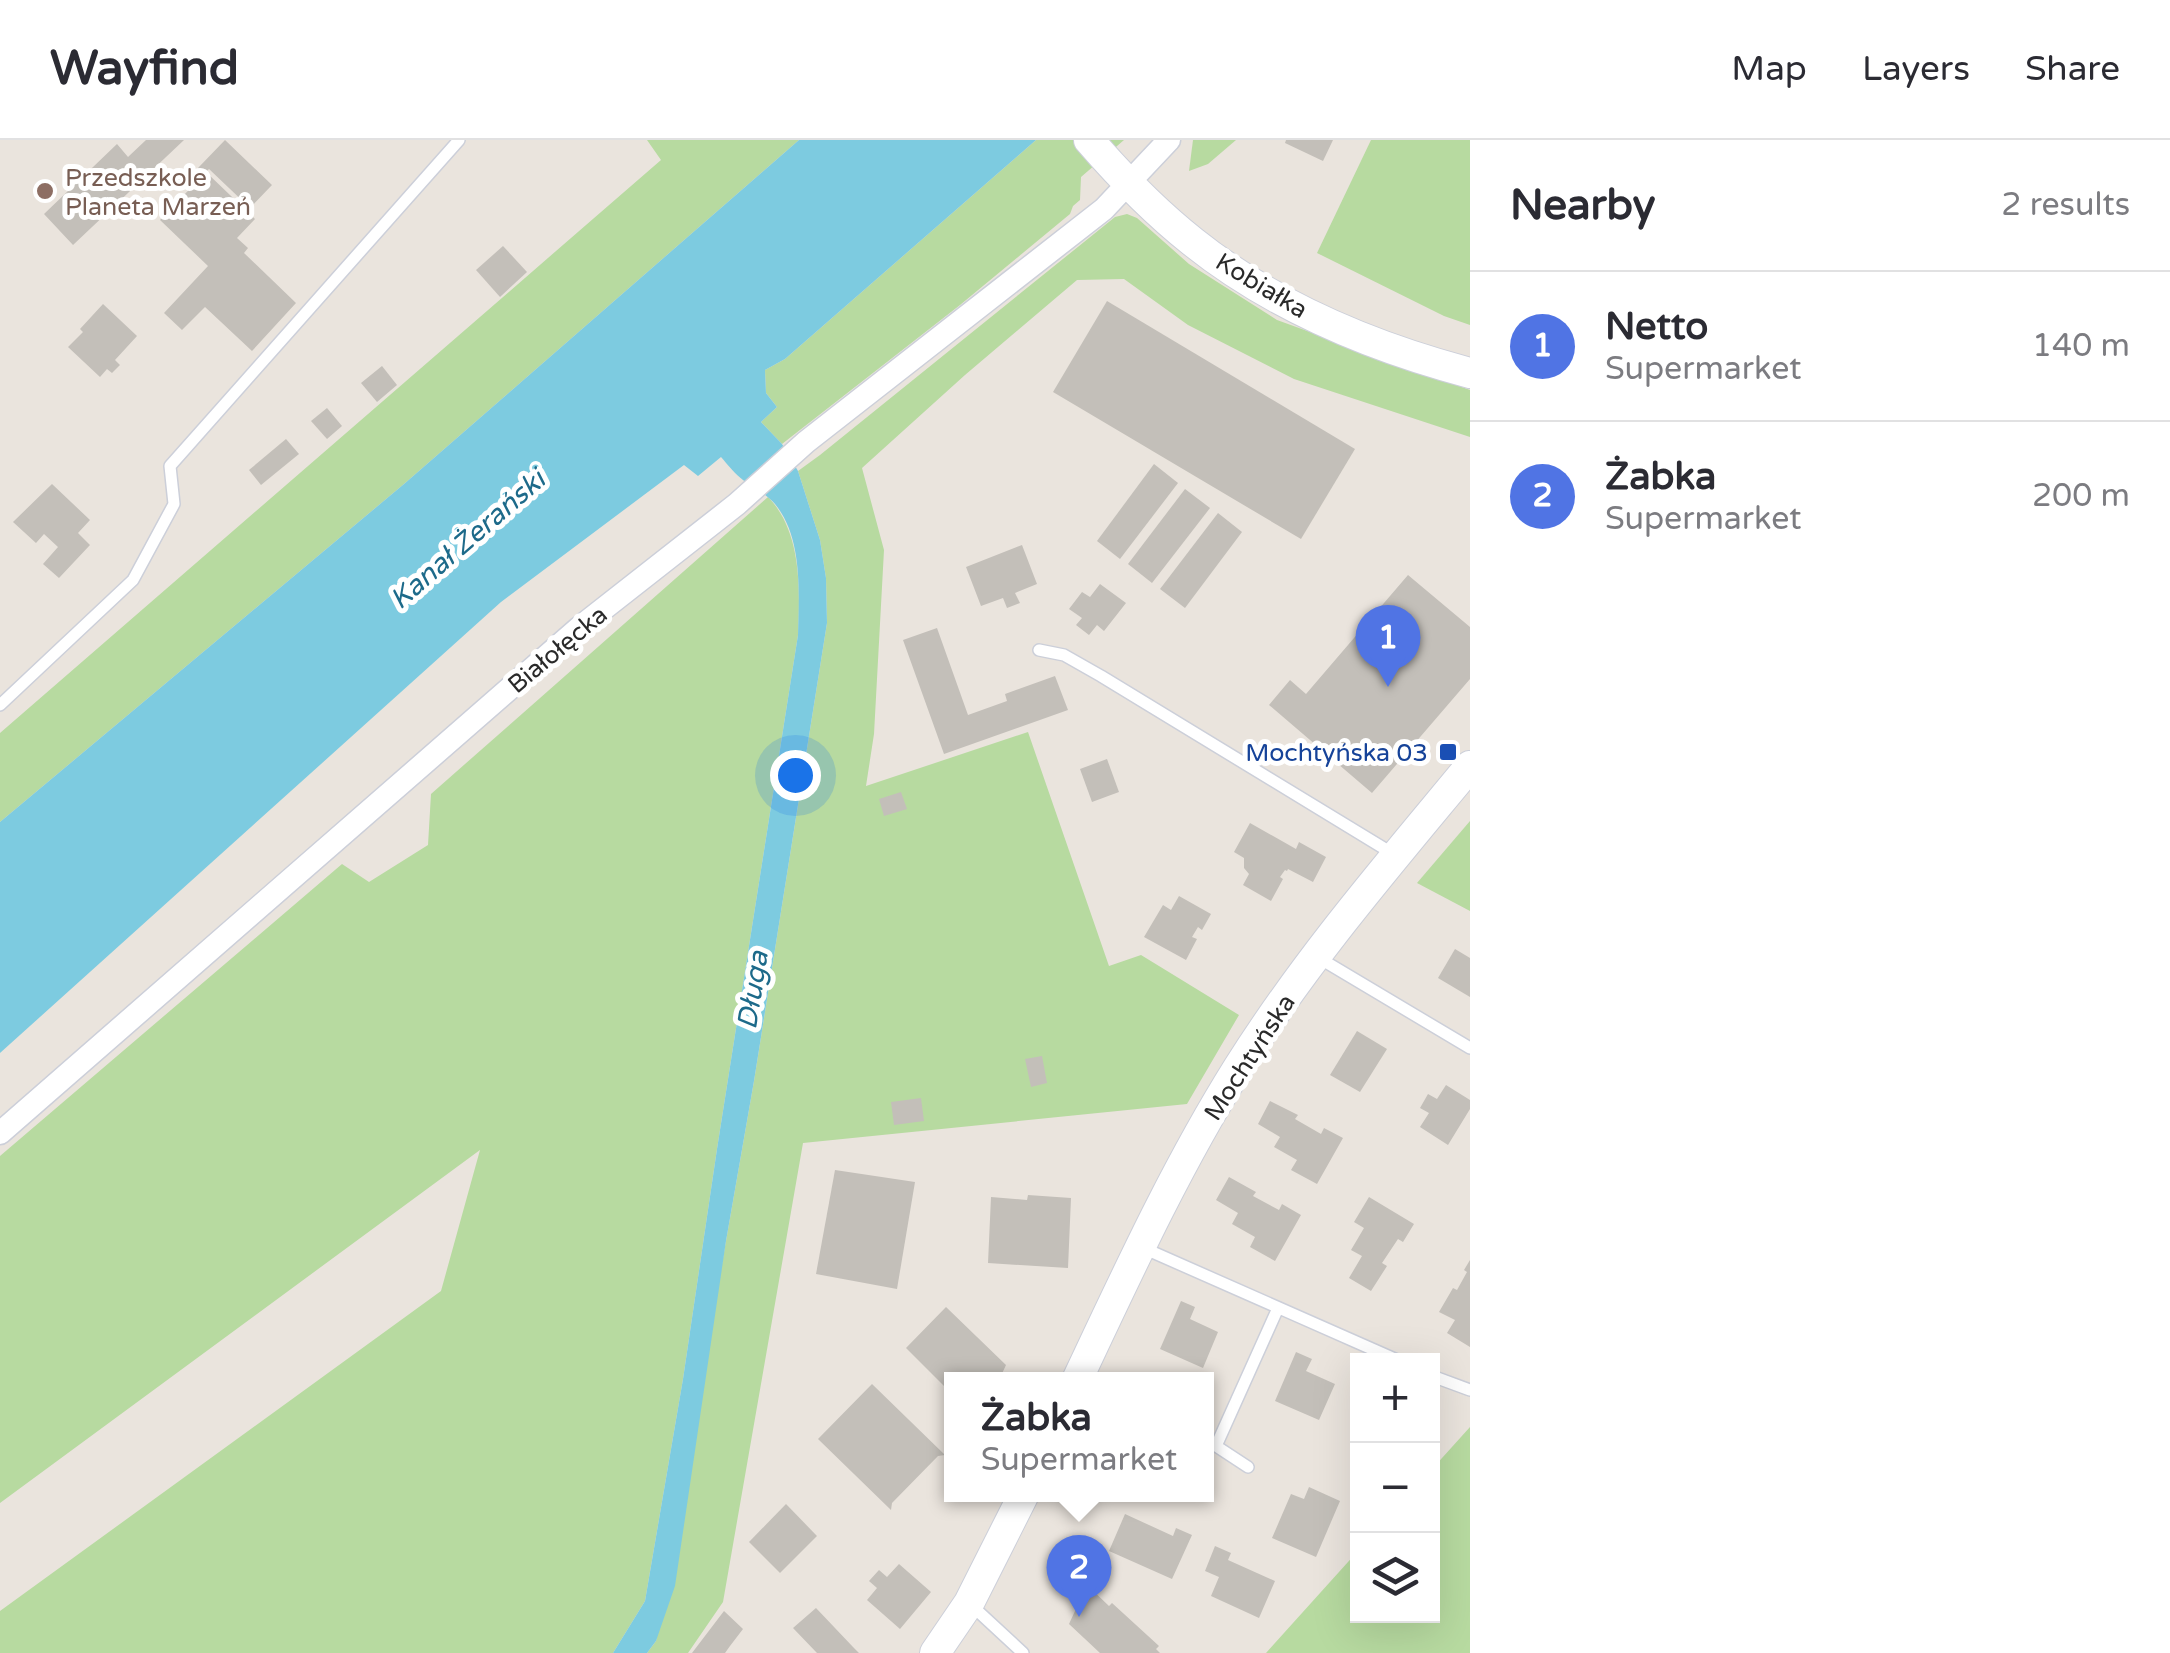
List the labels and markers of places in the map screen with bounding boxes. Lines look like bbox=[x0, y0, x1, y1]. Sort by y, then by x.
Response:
place label: Przedszkole Planeta Marzeń bbox=[65, 163, 251, 222]
marker: Przedszkole Planeta Marzeń bbox=[34, 180, 56, 202]
pin: 1 bbox=[1356, 604, 1420, 687]
place label: Mochtyńska 03 bbox=[1245, 738, 1428, 768]
marker: Mochtyńska 03 bbox=[1437, 741, 1459, 763]
pin: 2 bbox=[1046, 1534, 1112, 1617]

